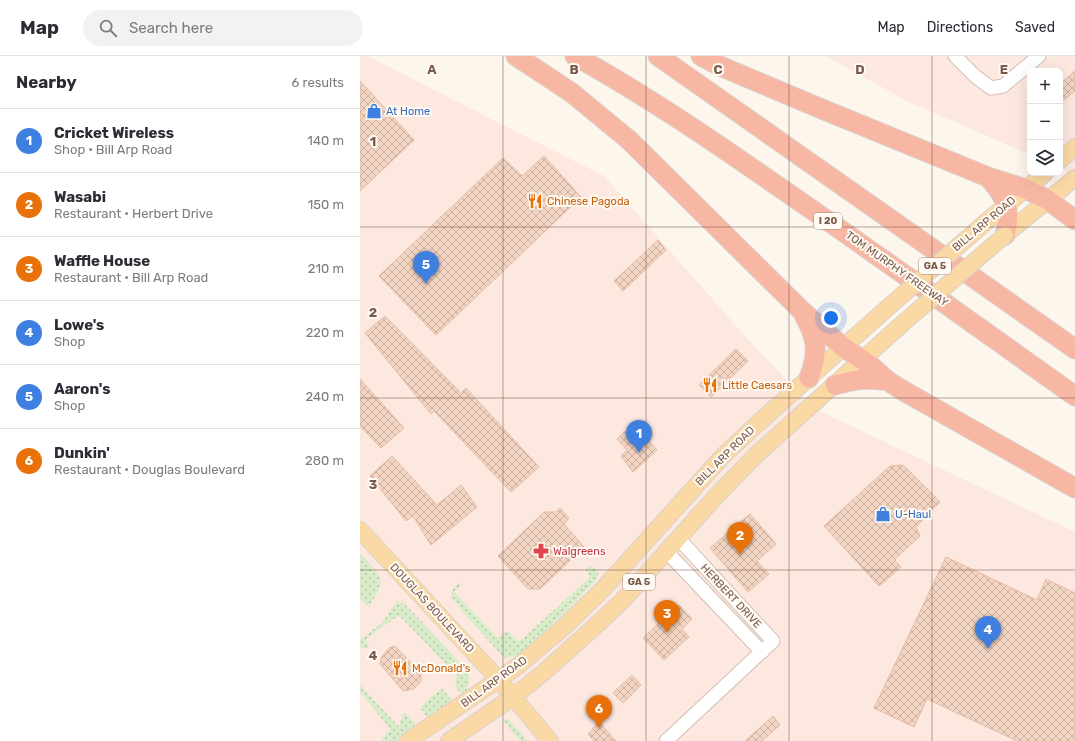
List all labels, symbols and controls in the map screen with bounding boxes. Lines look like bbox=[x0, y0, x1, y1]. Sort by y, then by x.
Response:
search box bbox=[83, 10, 363, 46]
text: Map bbox=[20, 16, 59, 39]
icon: search bbox=[97, 17, 119, 39]
text: Search here bbox=[129, 19, 213, 37]
text: Map bbox=[878, 19, 905, 36]
text: Directions bbox=[927, 19, 993, 36]
text: Saved bbox=[1015, 19, 1055, 36]
text: A bbox=[427, 62, 437, 77]
text: B bbox=[569, 62, 579, 77]
text: C bbox=[713, 62, 723, 77]
text: D bbox=[855, 62, 865, 77]
text: E bbox=[1000, 62, 1008, 77]
map controls bbox=[1027, 68, 1063, 176]
button: + bbox=[1027, 68, 1063, 104]
text: Nearby bbox=[16, 72, 77, 92]
text: 6 results bbox=[292, 75, 344, 90]
shop icon: At Home bbox=[365, 102, 383, 120]
button: − bbox=[1027, 104, 1063, 140]
place label: At Home bbox=[386, 105, 430, 118]
text: Cricket Wireless bbox=[54, 124, 174, 142]
text: 1 bbox=[26, 133, 32, 148]
text: 140 m bbox=[307, 133, 344, 148]
text: 1 bbox=[370, 134, 376, 149]
button: layers bbox=[1027, 140, 1063, 176]
text: Shop · Bill Arp Road bbox=[54, 142, 172, 157]
text: Wasabi bbox=[54, 188, 106, 206]
restaurant icon: Chinese Pagoda bbox=[526, 192, 544, 210]
street label: BILL ARP ROAD bbox=[950, 194, 1018, 254]
place label: Chinese Pagoda bbox=[547, 195, 630, 208]
text: 2 bbox=[25, 197, 33, 212]
text: 150 m bbox=[308, 197, 344, 212]
text: Restaurant · Herbert Drive bbox=[54, 206, 213, 221]
road number: I 20 bbox=[814, 213, 842, 229]
street label: TOM MURPHY FREEWAY bbox=[843, 229, 951, 309]
pin: 5 bbox=[413, 251, 439, 284]
text: Waffle House bbox=[54, 252, 150, 270]
road number: GA 5 bbox=[919, 258, 951, 274]
text: 3 bbox=[25, 261, 33, 276]
text: 210 m bbox=[308, 261, 344, 276]
text: Restaurant · Bill Arp Road bbox=[54, 270, 208, 285]
text: 2 bbox=[369, 305, 377, 320]
your location bbox=[821, 308, 841, 328]
text: Lowe's bbox=[54, 316, 104, 334]
text: 4 bbox=[25, 325, 33, 340]
text: 220 m bbox=[306, 325, 344, 340]
text: Shop bbox=[54, 334, 85, 349]
restaurant icon: Little Caesars bbox=[701, 376, 719, 394]
place label: Little Caesars bbox=[722, 379, 792, 392]
text: Aaron's bbox=[54, 380, 110, 398]
text: 5 bbox=[25, 389, 33, 404]
text: 240 m bbox=[305, 389, 344, 404]
text: Shop bbox=[54, 398, 85, 413]
pin: 1 bbox=[626, 420, 652, 453]
street label: BILL ARP ROAD bbox=[693, 424, 757, 488]
text: Dunkin' bbox=[54, 444, 110, 462]
text: 6 bbox=[25, 453, 33, 468]
text: 280 m bbox=[305, 453, 344, 468]
text: Restaurant · Douglas Boulevard bbox=[54, 462, 245, 477]
text: 3 bbox=[369, 477, 378, 492]
shop icon: U-Haul bbox=[874, 505, 892, 523]
place label: U-Haul bbox=[895, 508, 931, 521]
pin: 2 bbox=[727, 522, 753, 555]
pharmacy icon: Walgreens bbox=[532, 542, 550, 560]
place label: Walgreens bbox=[553, 545, 606, 558]
street label: DOUGLAS BOULEVARD bbox=[387, 561, 477, 655]
street label: HERBERT DRIVE bbox=[698, 561, 764, 631]
road number: GA 5 bbox=[623, 574, 655, 590]
pin: 3 bbox=[654, 600, 680, 633]
pin: 4 bbox=[975, 616, 1001, 649]
text: 4 bbox=[369, 648, 378, 663]
street label: BILL ARP ROAD bbox=[458, 654, 530, 710]
restaurant icon: McDonald's bbox=[391, 659, 409, 677]
place label: McDonald's bbox=[412, 662, 471, 675]
pin: 6 bbox=[586, 695, 612, 728]

